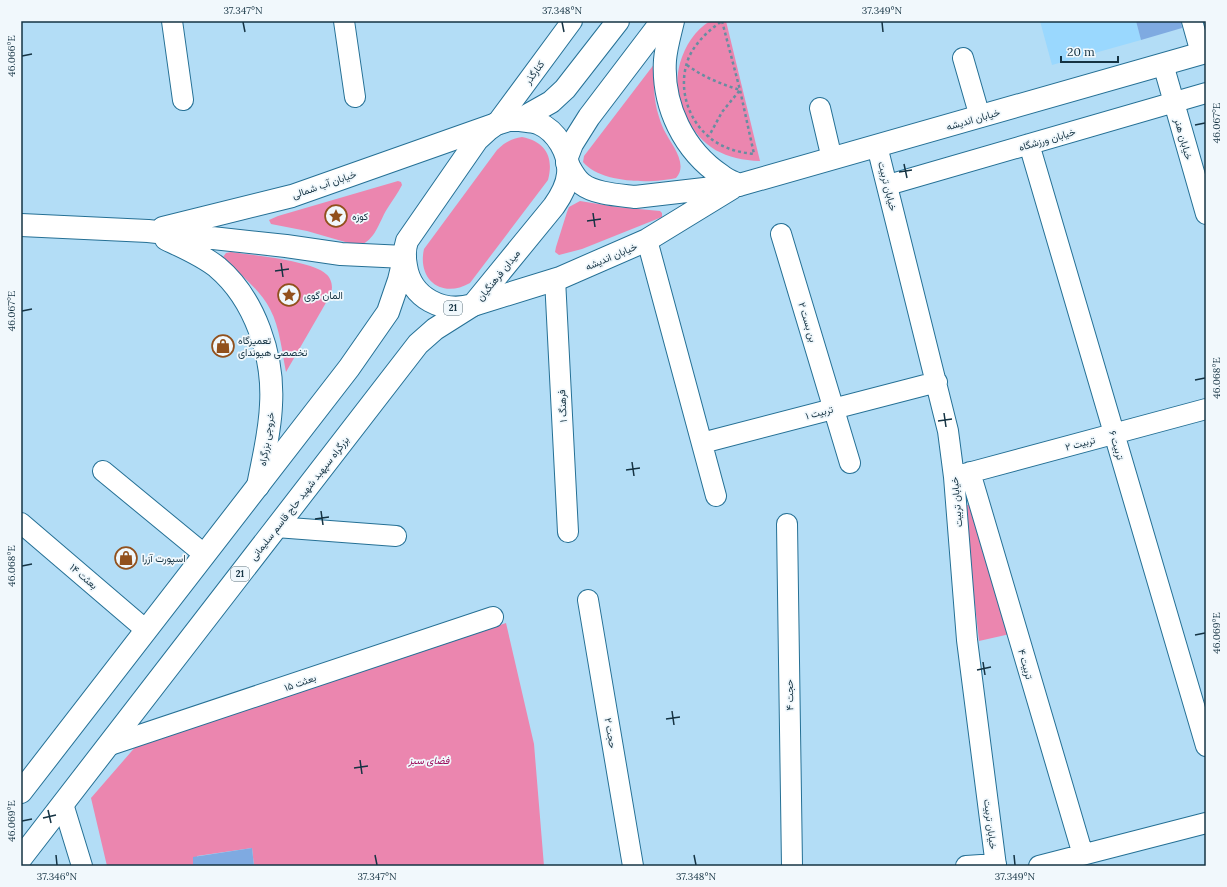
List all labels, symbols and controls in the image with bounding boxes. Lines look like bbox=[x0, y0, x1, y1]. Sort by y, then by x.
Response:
text: 37.347°N bbox=[223, 4, 263, 17]
text: 37.348°N bbox=[542, 4, 582, 17]
text: 37.349°N bbox=[862, 4, 903, 17]
text: 46.066°E bbox=[5, 35, 18, 77]
scale bar bbox=[1061, 38, 1118, 64]
text: 20 m bbox=[1067, 44, 1095, 59]
street label: کنارگذر bbox=[521, 57, 548, 87]
text: 46.067°E bbox=[1210, 103, 1223, 143]
street label: خیابان اندیشه bbox=[945, 106, 1002, 133]
street label: خیابان هنر bbox=[1171, 116, 1196, 161]
street label: خیابان ورزشگاه bbox=[1017, 125, 1077, 154]
street label: خیابان تربیت bbox=[875, 160, 900, 212]
street label: خیابان آب شمالی bbox=[290, 167, 358, 202]
place icon: کوزه bbox=[323, 203, 349, 229]
place label: کوزه bbox=[352, 210, 369, 223]
street label: خیابان اندیشه bbox=[583, 240, 639, 273]
street label: میدان فرهنگیان bbox=[474, 247, 523, 304]
place icon: المان گوی bbox=[276, 282, 302, 308]
place label: المان گوی bbox=[304, 289, 343, 302]
text: 46.067°E bbox=[5, 291, 18, 331]
street label: بن بست ۲ bbox=[795, 300, 820, 344]
road number: 21 bbox=[444, 301, 462, 315]
shop icon: تعمیرگاه تخصصی هیوندای bbox=[210, 333, 236, 359]
place label: تعمیرگاه تخصصی هیوندای bbox=[238, 334, 307, 359]
text: 46.068°E bbox=[1210, 357, 1223, 399]
street label: فرهنگ ۱ bbox=[555, 389, 570, 423]
street label: تربیت ۱ bbox=[804, 403, 834, 422]
street label: خروجی بزرگراه bbox=[256, 411, 277, 467]
street label: تربیت ۶ bbox=[1106, 429, 1127, 461]
street label: بزرگراه سپهبد شهید حاج قاسم سلیمانی bbox=[247, 433, 353, 564]
street label: تربیت ۲ bbox=[1064, 433, 1097, 454]
street label: خیابان تربیت bbox=[948, 476, 965, 528]
text: 46.068°E bbox=[5, 545, 18, 587]
shop icon: اسپورت آزرا bbox=[113, 545, 139, 571]
place label: اسپورت آزرا bbox=[142, 552, 186, 566]
street label: بعثت ۱۴ bbox=[67, 561, 100, 592]
road number: 21 bbox=[231, 567, 249, 581]
text: 46.069°E bbox=[1210, 612, 1223, 654]
street label: تربیت ۴ bbox=[1015, 647, 1036, 681]
street label: بعثت ۱۵ bbox=[282, 671, 318, 694]
street label: حجت ۴ bbox=[783, 679, 796, 711]
street label: حجت ۲ bbox=[601, 717, 620, 750]
park label: فضای سبز bbox=[408, 754, 450, 767]
street label: خیابان تربیت bbox=[981, 798, 1000, 850]
text: 46.069°E bbox=[5, 800, 18, 842]
text: 37.346°N bbox=[37, 870, 78, 883]
text: 37.347°N bbox=[357, 870, 397, 883]
text: 37.348°N bbox=[676, 870, 716, 883]
text: 37.349°N bbox=[995, 870, 1036, 883]

